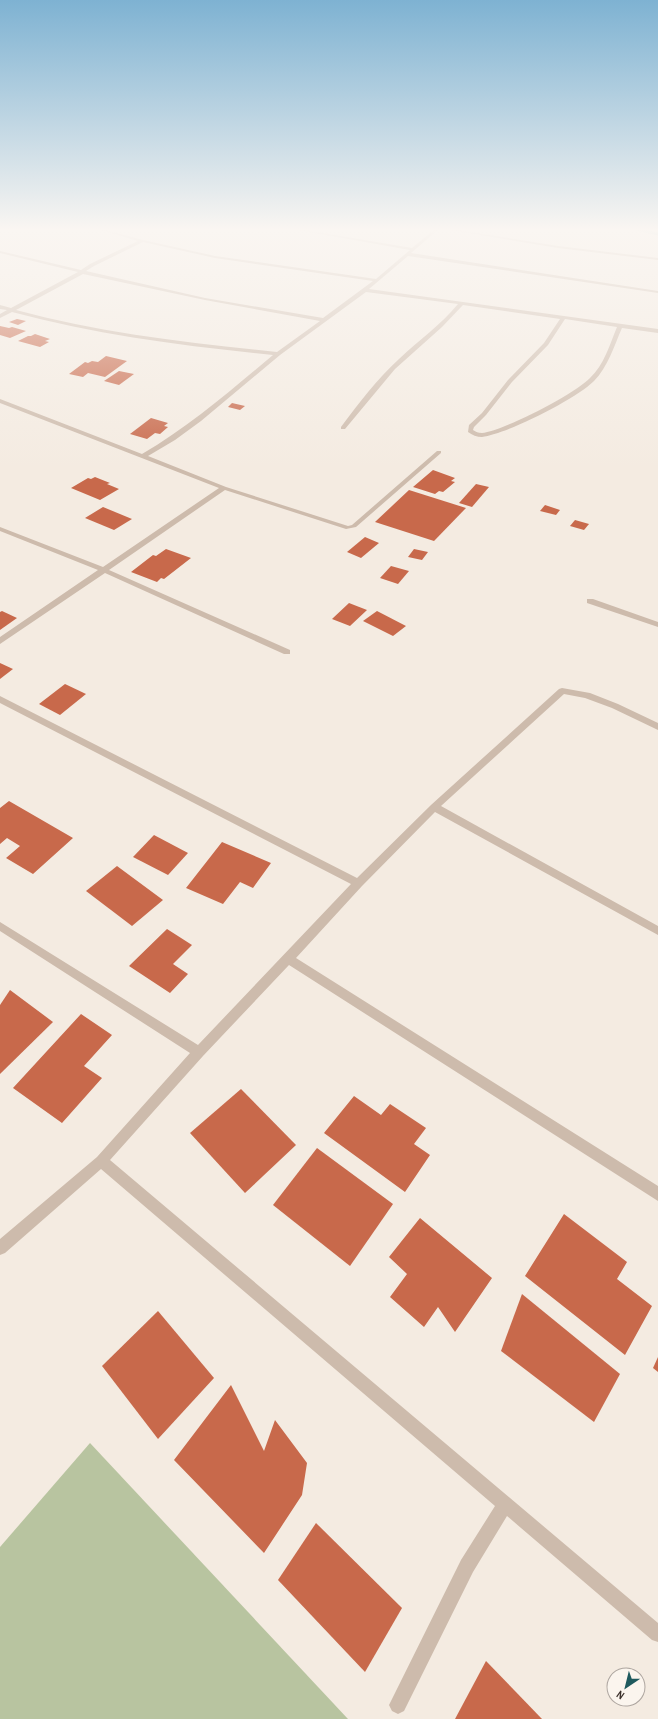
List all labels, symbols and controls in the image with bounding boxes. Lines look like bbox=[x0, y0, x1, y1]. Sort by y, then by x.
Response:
north arrow bbox=[606, 1667, 646, 1707]
text: N bbox=[614, 1688, 627, 1703]

